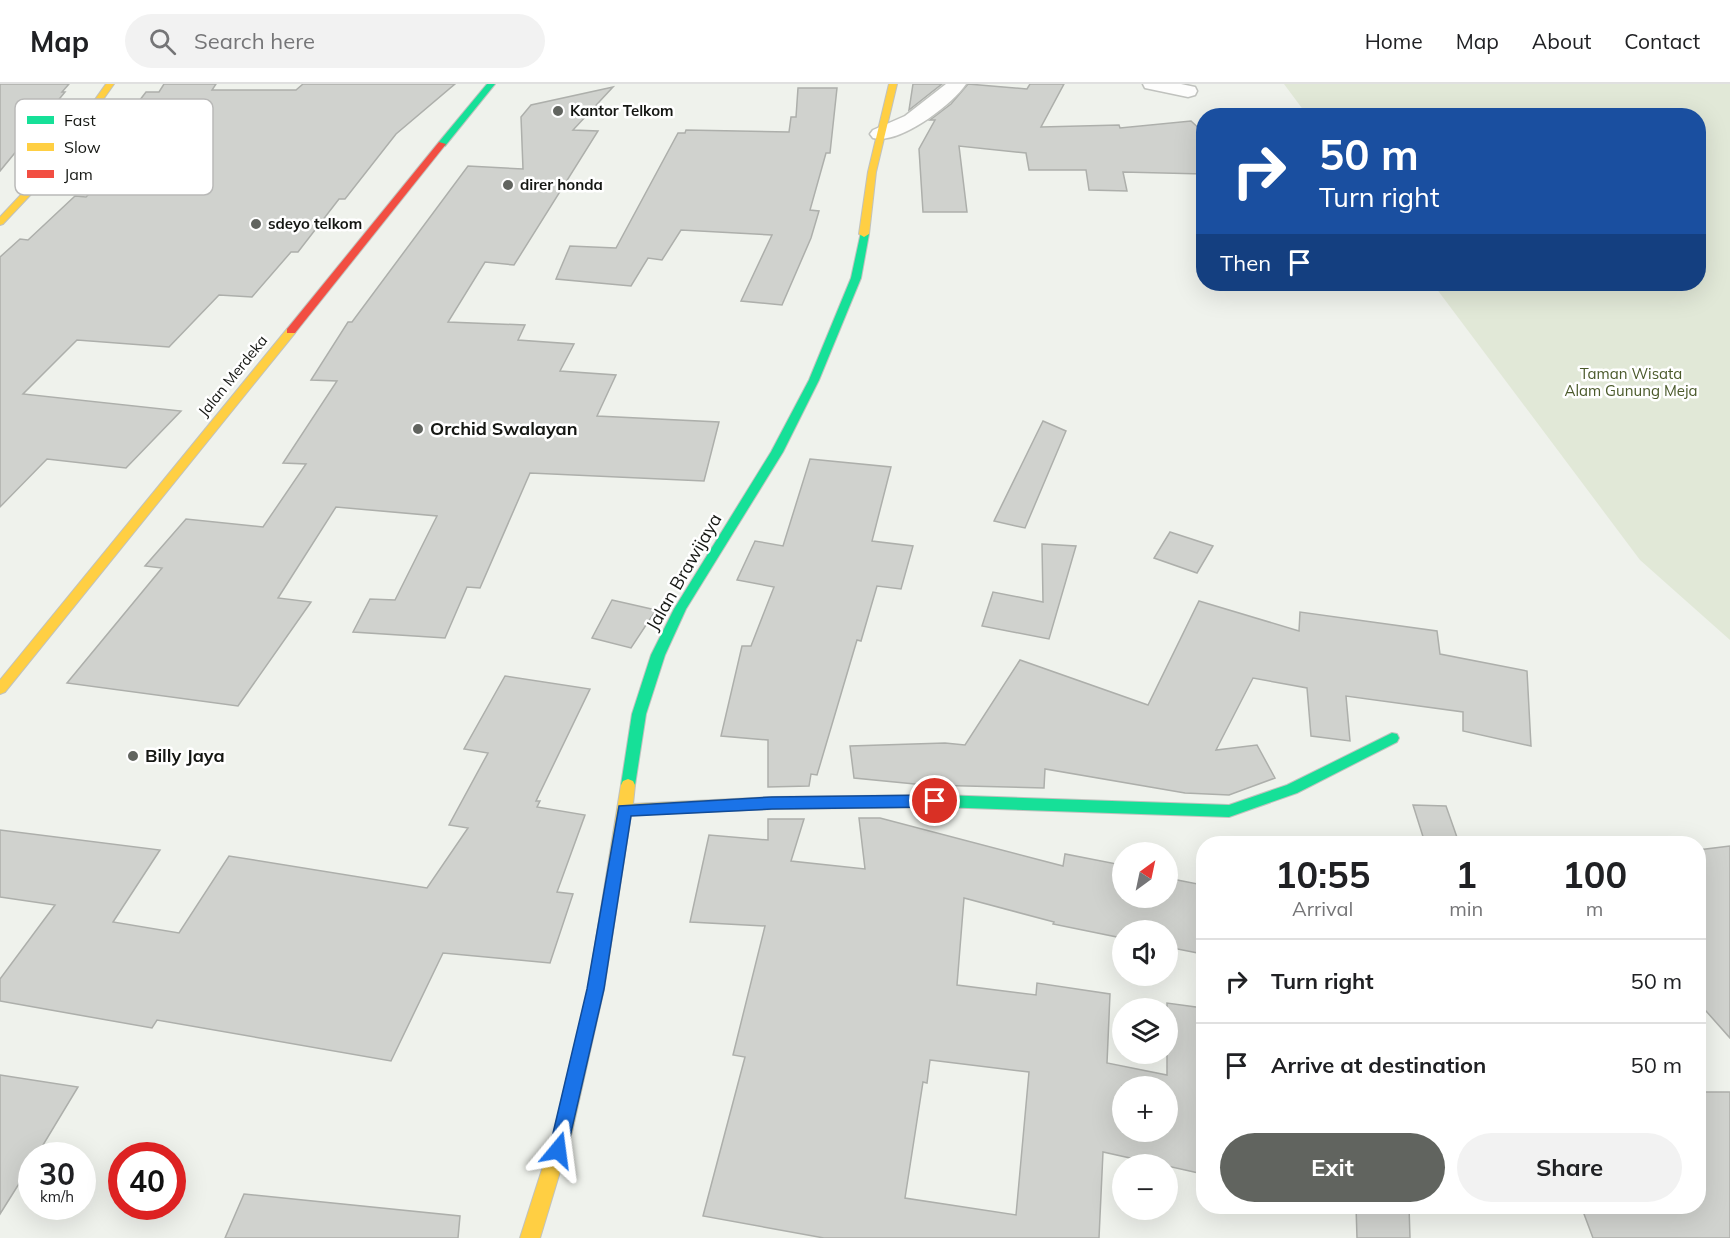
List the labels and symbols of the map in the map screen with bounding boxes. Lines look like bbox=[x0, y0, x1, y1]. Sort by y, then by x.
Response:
legend bbox=[15, 99, 213, 195]
place label: Kantor Telkom bbox=[570, 101, 674, 120]
marker: Kantor Telkom bbox=[551, 104, 565, 118]
text: Fast bbox=[64, 110, 96, 130]
text: Slow bbox=[64, 137, 101, 157]
text: Jam bbox=[64, 164, 93, 184]
place label: direr honda bbox=[520, 175, 603, 194]
marker: direr honda bbox=[501, 178, 515, 192]
place label: sdeyo telkom bbox=[268, 214, 362, 233]
marker: sdeyo telkom bbox=[249, 217, 263, 231]
street label: Jalan Merdeka bbox=[194, 331, 271, 420]
park label: Taman Wisata Alam Gunung Meja bbox=[1564, 364, 1698, 400]
place label: Orchid Swalayan bbox=[430, 417, 578, 440]
marker: Orchid Swalayan bbox=[411, 422, 425, 436]
street label: Jalan Brawijaya bbox=[641, 509, 726, 634]
place label: Billy Jaya bbox=[145, 744, 225, 767]
marker: Billy Jaya bbox=[126, 749, 140, 763]
pin bbox=[909, 775, 960, 826]
north arrow bbox=[1112, 842, 1178, 908]
position arrow bbox=[526, 1118, 590, 1182]
speed limit sign: 40 bbox=[108, 1142, 186, 1220]

